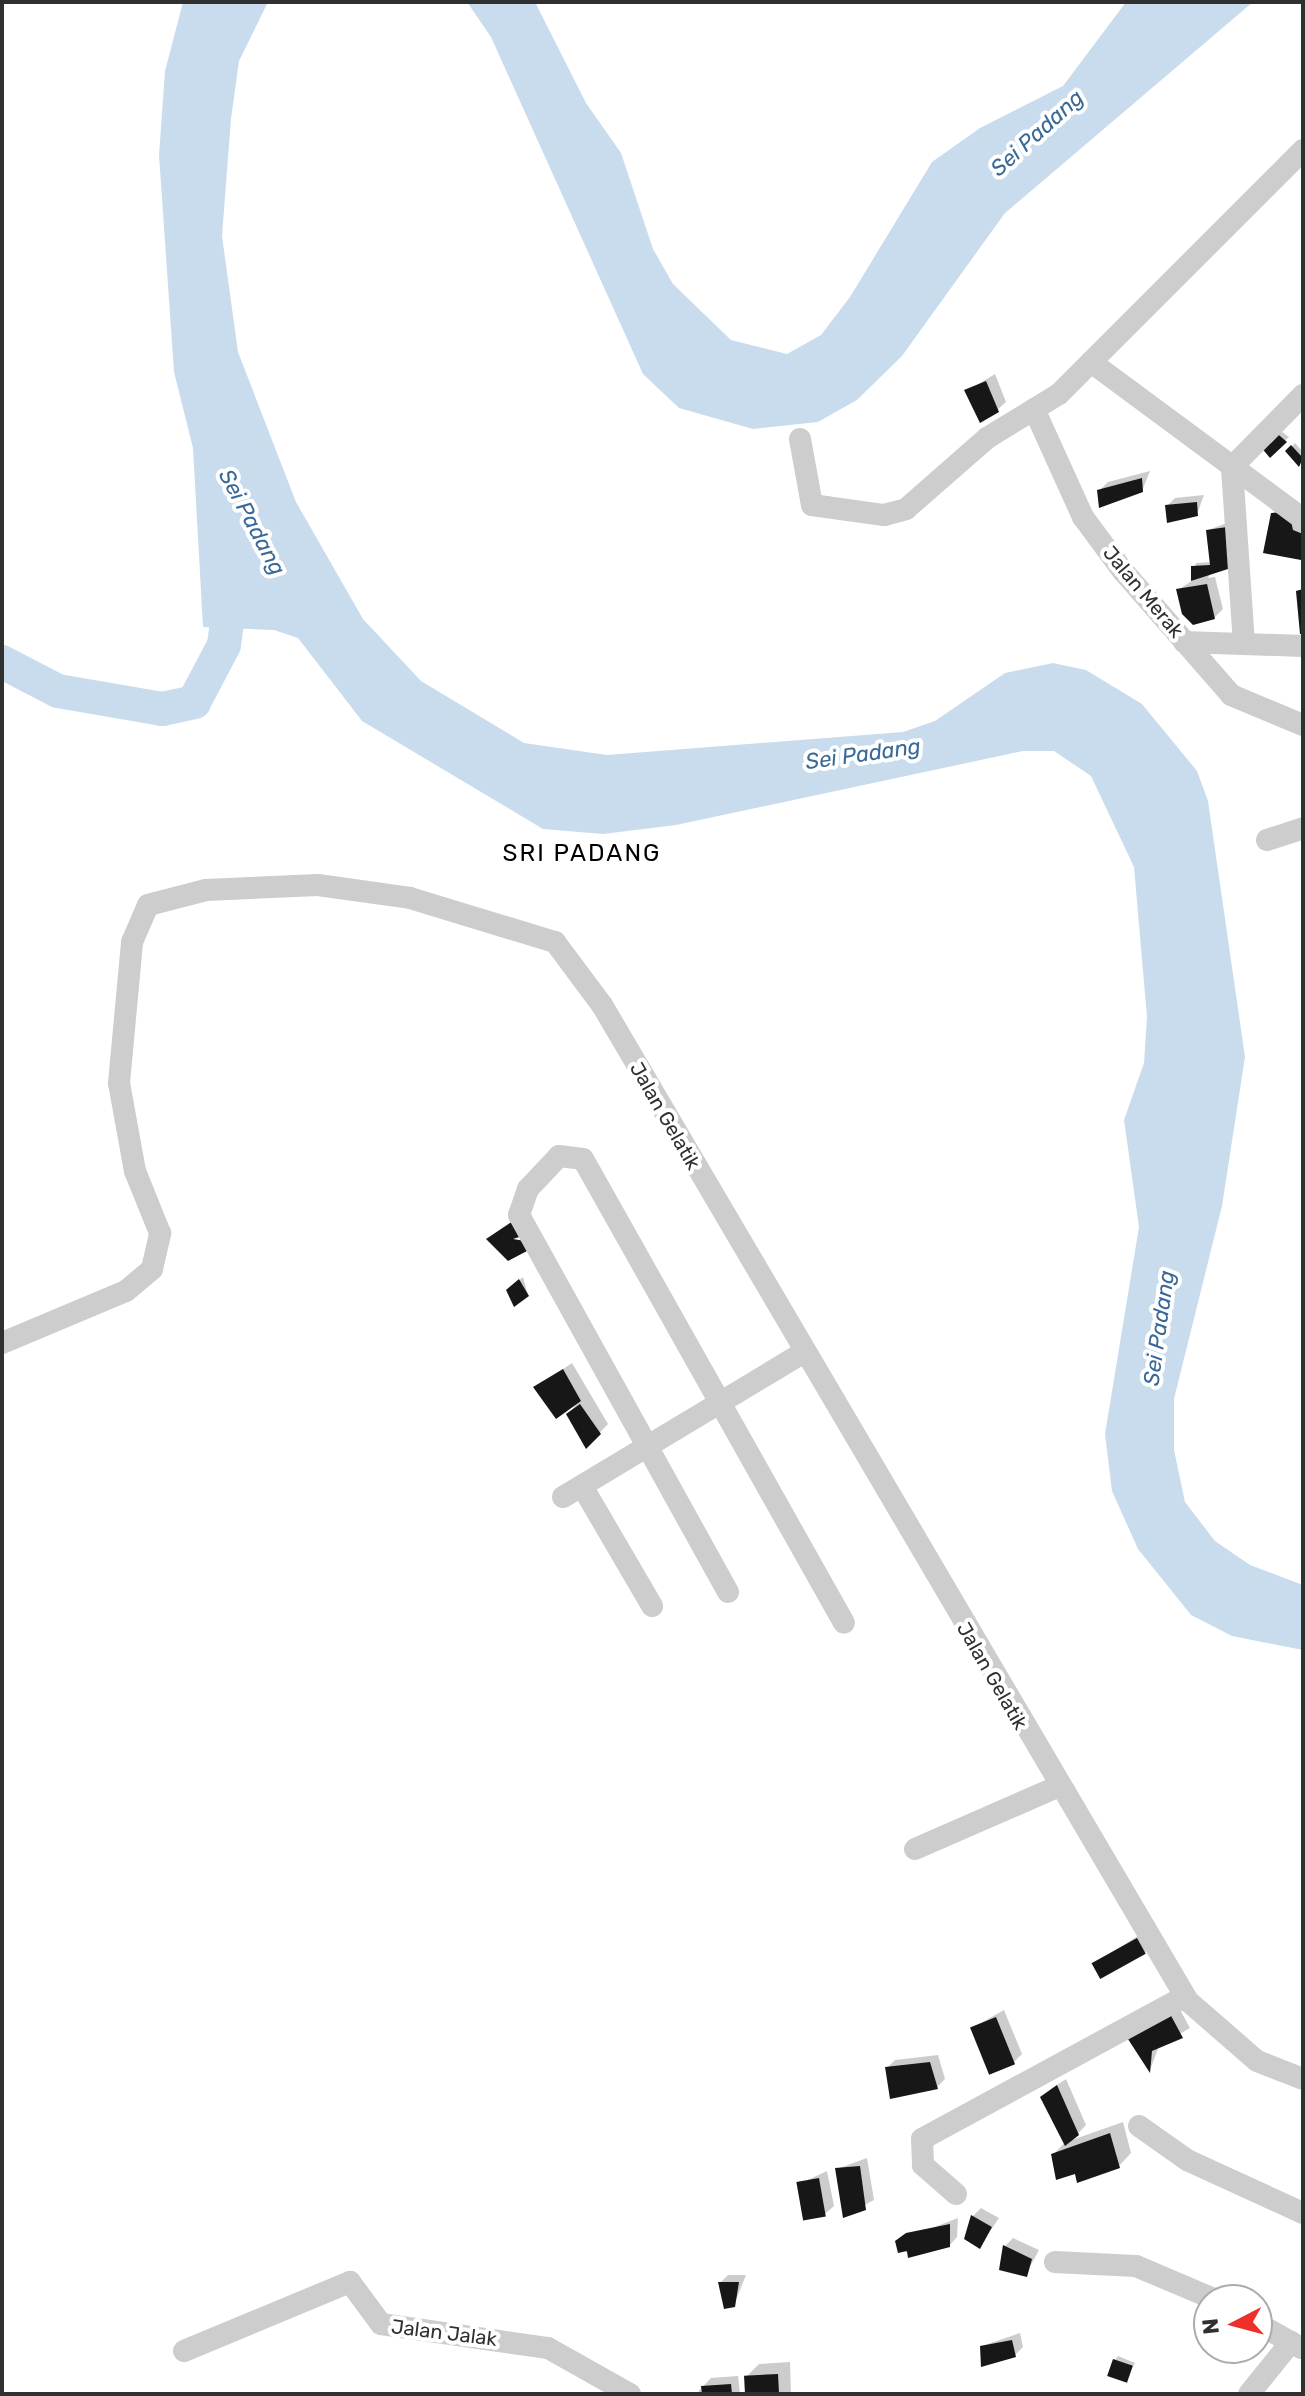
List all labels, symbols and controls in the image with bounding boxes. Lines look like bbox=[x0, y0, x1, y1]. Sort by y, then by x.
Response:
water label: Sei Padang bbox=[985, 84, 1089, 182]
water label: Sei Padang bbox=[213, 465, 291, 579]
street label: Jalan Merak bbox=[1098, 541, 1188, 643]
water label: Sei Padang bbox=[804, 733, 922, 775]
district label: SRI PADANG bbox=[503, 840, 661, 868]
street label: Jalan Gelatik bbox=[625, 1058, 705, 1174]
water label: Sei Padang bbox=[1138, 1269, 1180, 1387]
street label: Jalan Gelatik bbox=[952, 1618, 1032, 1734]
north arrow bbox=[1193, 2284, 1273, 2364]
street label: Jalan Jalak bbox=[390, 2315, 498, 2351]
text: N bbox=[1196, 2317, 1225, 2336]

